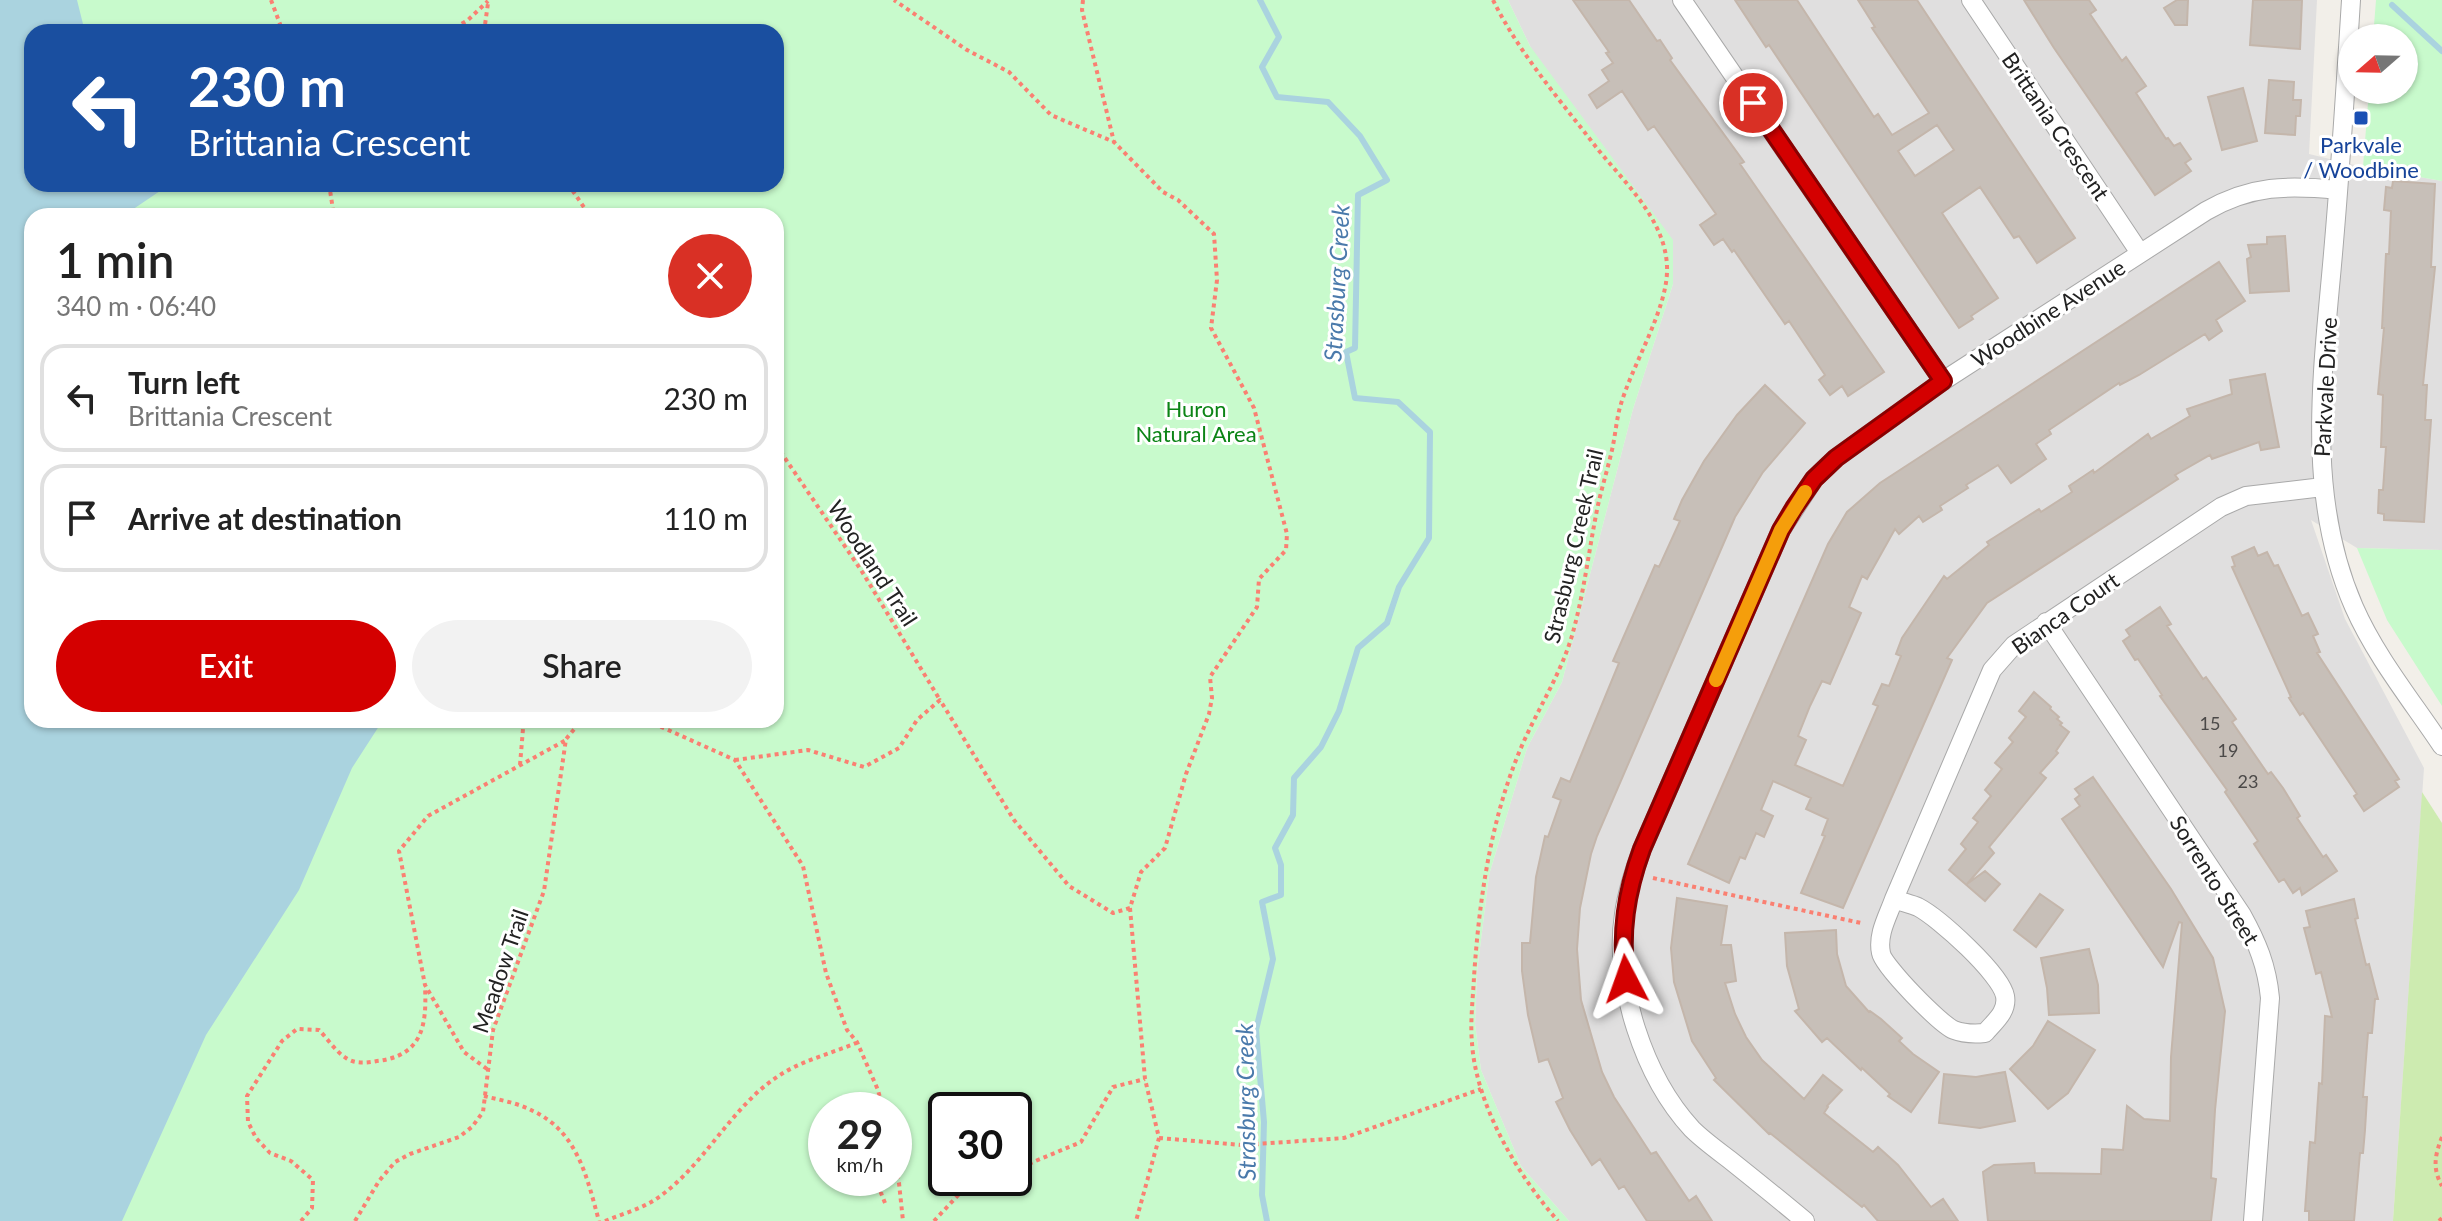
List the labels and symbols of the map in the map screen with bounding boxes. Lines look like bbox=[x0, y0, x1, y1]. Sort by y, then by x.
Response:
north arrow bbox=[2338, 24, 2418, 104]
street label: Brittania Crescent bbox=[1997, 47, 2116, 205]
pin bbox=[1719, 69, 1787, 137]
marker: Parkvale / Woodbine bbox=[2352, 109, 2370, 127]
place label: Parkvale / Woodbine bbox=[2303, 131, 2419, 183]
water label: Strasburg Creek bbox=[1317, 203, 1355, 362]
street label: Woodbine Avenue bbox=[1966, 253, 2130, 373]
street label: Parkvale Drive bbox=[2308, 316, 2342, 458]
park label: Huron Natural Area bbox=[1135, 395, 1257, 447]
street label: Strasburg Creek Trail bbox=[1538, 446, 1608, 646]
street label: Woodland Trail bbox=[822, 495, 924, 631]
street label: Bianca Court bbox=[2006, 566, 2124, 660]
house number: 15 bbox=[2200, 712, 2220, 734]
house number: 19 bbox=[2218, 739, 2238, 761]
house number: 23 bbox=[2238, 770, 2258, 792]
street label: Sorrento Street bbox=[2164, 810, 2266, 950]
street label: Meadow Trail bbox=[466, 906, 534, 1036]
position arrow bbox=[1584, 937, 1668, 1021]
water label: Strasburg Creek bbox=[1229, 1023, 1261, 1181]
speed limit sign: 30 bbox=[928, 1092, 1032, 1196]

